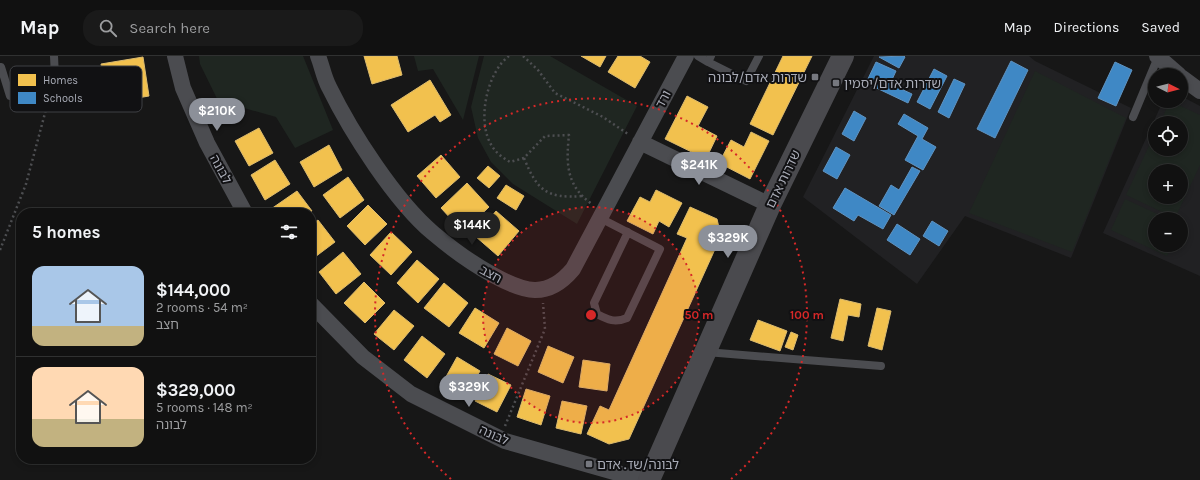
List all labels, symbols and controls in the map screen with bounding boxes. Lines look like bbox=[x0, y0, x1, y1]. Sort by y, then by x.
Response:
search box bbox=[83, 10, 363, 46]
text: Map bbox=[20, 17, 59, 39]
icon: search bbox=[97, 17, 119, 39]
text: Search here bbox=[129, 19, 210, 37]
text: Map bbox=[1004, 19, 1032, 36]
text: Directions bbox=[1054, 19, 1119, 36]
text: Saved bbox=[1141, 19, 1180, 36]
legend bbox=[10, 66, 142, 112]
north arrow bbox=[1148, 68, 1188, 108]
map controls bbox=[1148, 68, 1188, 252]
place label: שדרות אדם/לבונה bbox=[708, 70, 807, 85]
marker: שדרות אדם/לבונה bbox=[810, 72, 820, 82]
text: Homes bbox=[43, 74, 78, 87]
place label: שדרות אדם/יסמין bbox=[844, 76, 941, 91]
marker: שדרות אדם/יסמין bbox=[831, 78, 841, 88]
street label: ורד bbox=[652, 88, 674, 110]
text: Schools bbox=[43, 92, 83, 105]
pin: $210K bbox=[189, 98, 245, 132]
text: $210K bbox=[198, 103, 236, 118]
button: locate bbox=[1148, 116, 1188, 156]
street label: שדרות אדם bbox=[763, 148, 803, 210]
street label: לבונה bbox=[207, 152, 235, 186]
pin: $241K bbox=[671, 152, 727, 186]
text: $241K bbox=[680, 157, 718, 172]
button: + bbox=[1148, 164, 1188, 204]
pin: $144K bbox=[444, 212, 500, 246]
button: − bbox=[1148, 212, 1188, 252]
text: $144K bbox=[453, 217, 491, 232]
icon: filters bbox=[278, 221, 300, 243]
text: 5 homes bbox=[32, 222, 101, 242]
pin: $329K bbox=[700, 225, 756, 259]
text: $329K bbox=[707, 230, 749, 245]
street label: חצב bbox=[477, 262, 505, 286]
text: $144,000 bbox=[156, 280, 231, 300]
icon: home bbox=[64, 282, 112, 330]
text: 2 rooms · 54 m² bbox=[156, 300, 248, 315]
centre of rings bbox=[584, 308, 598, 322]
text: 50 m bbox=[685, 308, 714, 322]
text: 100 m bbox=[790, 308, 824, 322]
text: חצב bbox=[156, 317, 179, 332]
pin: $329K bbox=[441, 374, 497, 408]
text: $329K bbox=[448, 379, 490, 394]
text: $329,000 bbox=[156, 380, 236, 400]
icon: home bbox=[64, 383, 112, 431]
text: 5 rooms · 148 m² bbox=[156, 400, 253, 415]
text: לבונה bbox=[156, 417, 187, 432]
street label: לבונה bbox=[477, 422, 511, 448]
place label: לבונה/שד. אדם bbox=[597, 457, 679, 472]
marker: לבונה/שד. אדם bbox=[584, 459, 594, 469]

